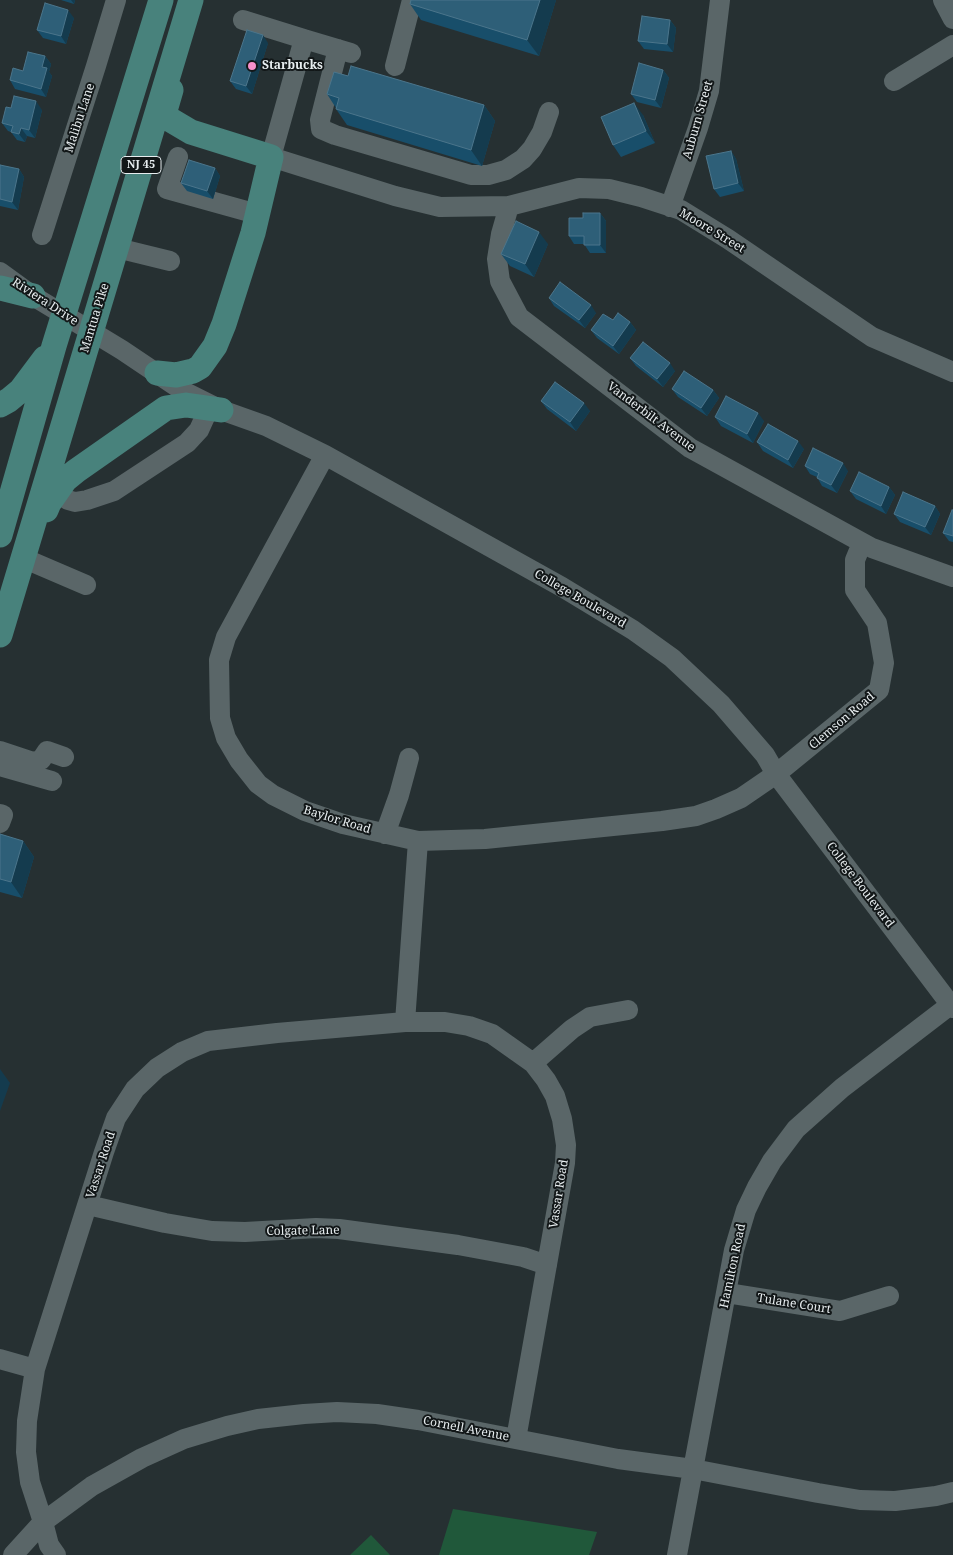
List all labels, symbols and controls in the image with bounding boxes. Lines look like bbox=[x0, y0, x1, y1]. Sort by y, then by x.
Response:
place label: Starbucks bbox=[262, 59, 323, 73]
marker: Starbucks bbox=[246, 60, 258, 72]
street label: Auburn Street bbox=[680, 79, 716, 161]
street label: Malibu Lane bbox=[62, 82, 98, 154]
road number: NJ 45 bbox=[121, 156, 161, 174]
street label: Moore Street bbox=[677, 206, 747, 256]
street label: Riviera Drive bbox=[9, 275, 81, 329]
street label: Mantua Pike bbox=[78, 282, 112, 354]
street label: Vanderbilt Avenue bbox=[604, 379, 698, 455]
street label: College Boulevard bbox=[532, 567, 628, 631]
street label: Clemson Road bbox=[806, 689, 878, 753]
street label: Baylor Road bbox=[302, 803, 372, 837]
street label: College Boulevard bbox=[823, 839, 897, 931]
street label: Vassar Road bbox=[83, 1130, 119, 1200]
street label: Vassar Road bbox=[546, 1159, 572, 1229]
street label: Hamilton Road bbox=[717, 1222, 749, 1310]
street label: Colgate Lane bbox=[266, 1223, 340, 1239]
street label: Tulane Court bbox=[756, 1291, 832, 1317]
street label: Cornell Avenue bbox=[422, 1414, 510, 1444]

